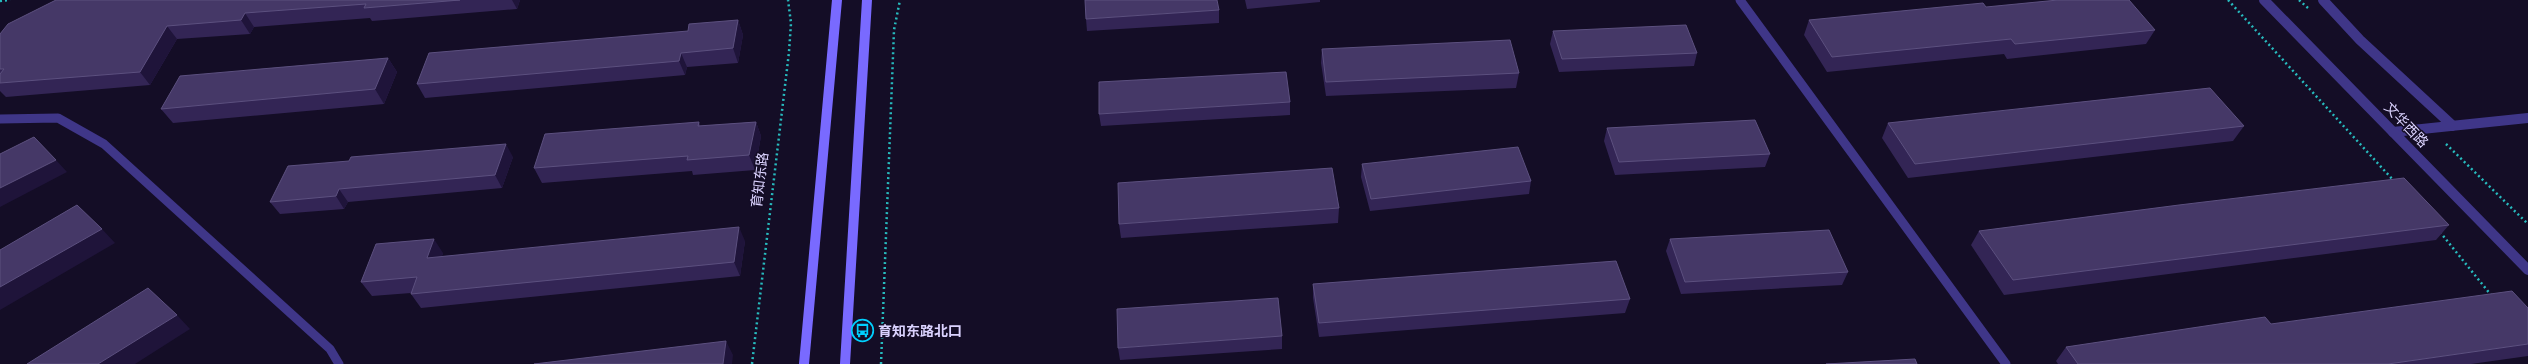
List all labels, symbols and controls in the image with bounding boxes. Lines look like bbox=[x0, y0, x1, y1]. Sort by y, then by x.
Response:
street label: 文华西路 bbox=[2380, 98, 2432, 152]
street label: 育知东路 bbox=[747, 151, 773, 209]
bus stop icon: 育知东路北口 bbox=[850, 318, 876, 344]
place label: 育知东路北口 bbox=[878, 322, 962, 341]

